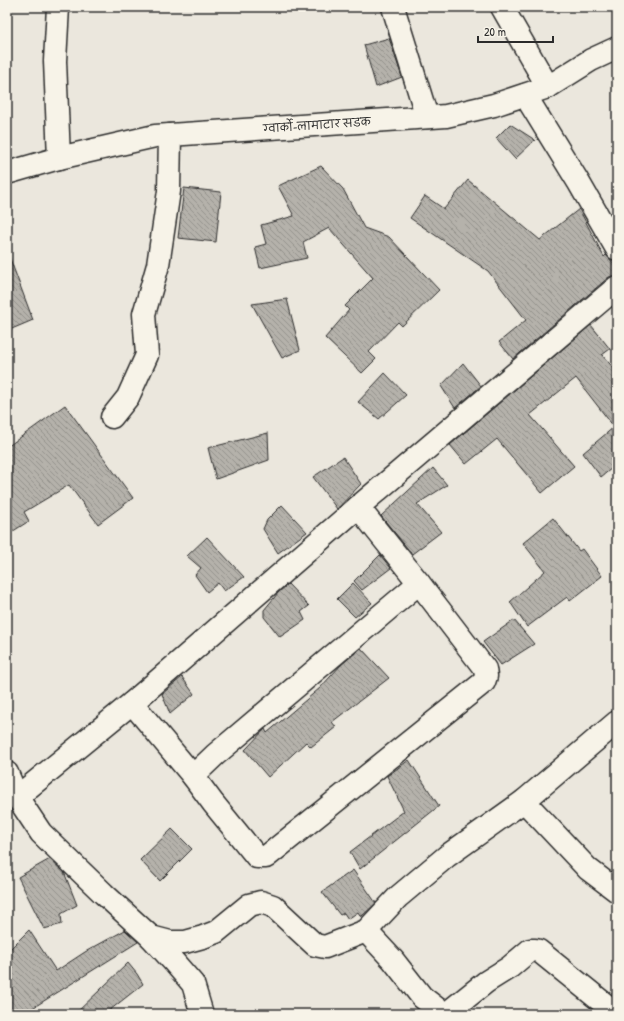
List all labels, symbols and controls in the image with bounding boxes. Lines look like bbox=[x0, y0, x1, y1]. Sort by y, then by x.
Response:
scale bar bbox=[478, 18, 553, 44]
text: 20 m bbox=[484, 23, 506, 40]
street label: ग्वार्को-लामाटार सडक bbox=[262, 111, 372, 136]

